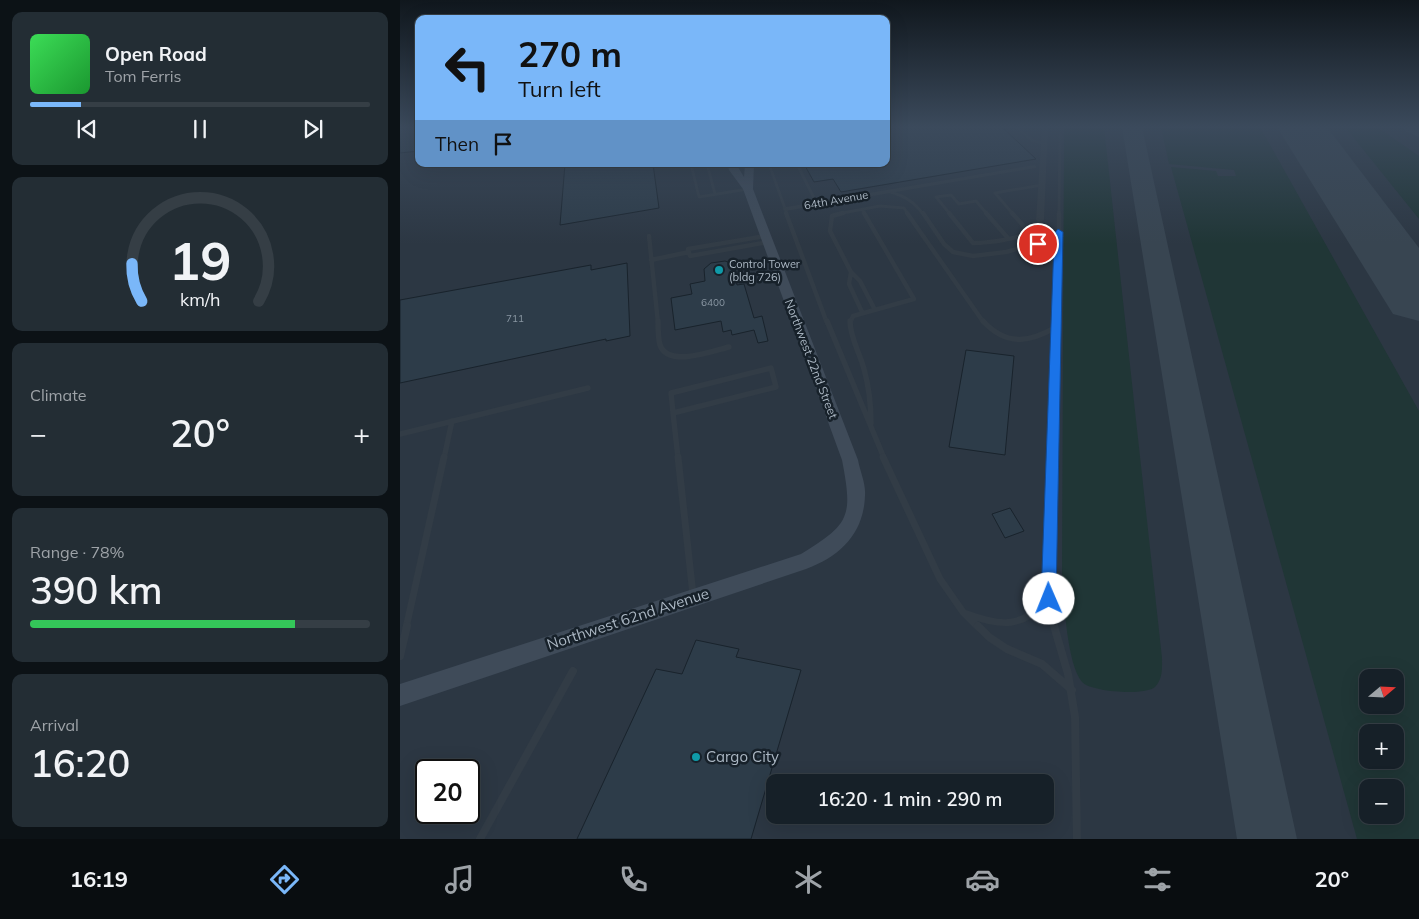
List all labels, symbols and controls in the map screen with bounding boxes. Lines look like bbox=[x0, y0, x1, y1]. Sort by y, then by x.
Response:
text: 270 m bbox=[518, 32, 622, 76]
icon: left bbox=[435, 35, 500, 100]
text: Open Road bbox=[105, 42, 207, 66]
text: Tom Ferris bbox=[105, 66, 182, 86]
text: Turn left bbox=[518, 75, 601, 103]
icon: previous bbox=[73, 115, 101, 143]
icon: pause bbox=[186, 115, 214, 143]
icon: next bbox=[299, 115, 327, 143]
icon: arrive bbox=[489, 130, 517, 158]
text: Then bbox=[435, 132, 479, 156]
street label: 64th Avenue bbox=[803, 187, 869, 213]
pin bbox=[1017, 223, 1059, 265]
text: 19 bbox=[169, 228, 231, 293]
icon: arrive bbox=[1024, 230, 1052, 258]
place label: Control Tower (bldg 726) bbox=[729, 257, 800, 284]
marker: Control Tower (bldg 726) bbox=[713, 264, 725, 276]
text: km/h bbox=[180, 288, 220, 310]
house number: 6400 bbox=[701, 296, 725, 309]
street label: Northwest 22nd Street bbox=[782, 297, 841, 421]
house number: 711 bbox=[506, 312, 524, 325]
text: Climate bbox=[30, 385, 86, 405]
text: 20° bbox=[170, 409, 230, 457]
text: − bbox=[30, 416, 47, 451]
text: + bbox=[353, 416, 370, 451]
text: Range · 78% bbox=[30, 542, 125, 562]
text: 390 km bbox=[30, 566, 163, 614]
position arrow bbox=[1022, 572, 1074, 624]
street label: Northwest 62nd Avenue bbox=[544, 583, 711, 654]
north arrow bbox=[1359, 669, 1404, 714]
map controls bbox=[1359, 669, 1404, 824]
text: Arrival bbox=[30, 715, 79, 735]
button: + bbox=[1359, 724, 1404, 769]
text: 16:20 bbox=[30, 739, 130, 787]
place label: Cargo City bbox=[706, 747, 779, 766]
marker: Cargo City bbox=[690, 751, 702, 763]
speed limit sign: 20 bbox=[415, 759, 480, 824]
button: − bbox=[1359, 779, 1404, 824]
text: 16:20 · 1 min · 290 m bbox=[817, 787, 1003, 811]
icon: directions bbox=[267, 862, 302, 897]
icon: music bbox=[442, 862, 477, 897]
icon: phone bbox=[616, 862, 651, 897]
icon: climate bbox=[791, 862, 826, 897]
icon: car bbox=[965, 862, 1000, 897]
icon: filters bbox=[1140, 862, 1175, 897]
text: 16:19 bbox=[70, 865, 128, 893]
text: 20° bbox=[1314, 865, 1349, 893]

